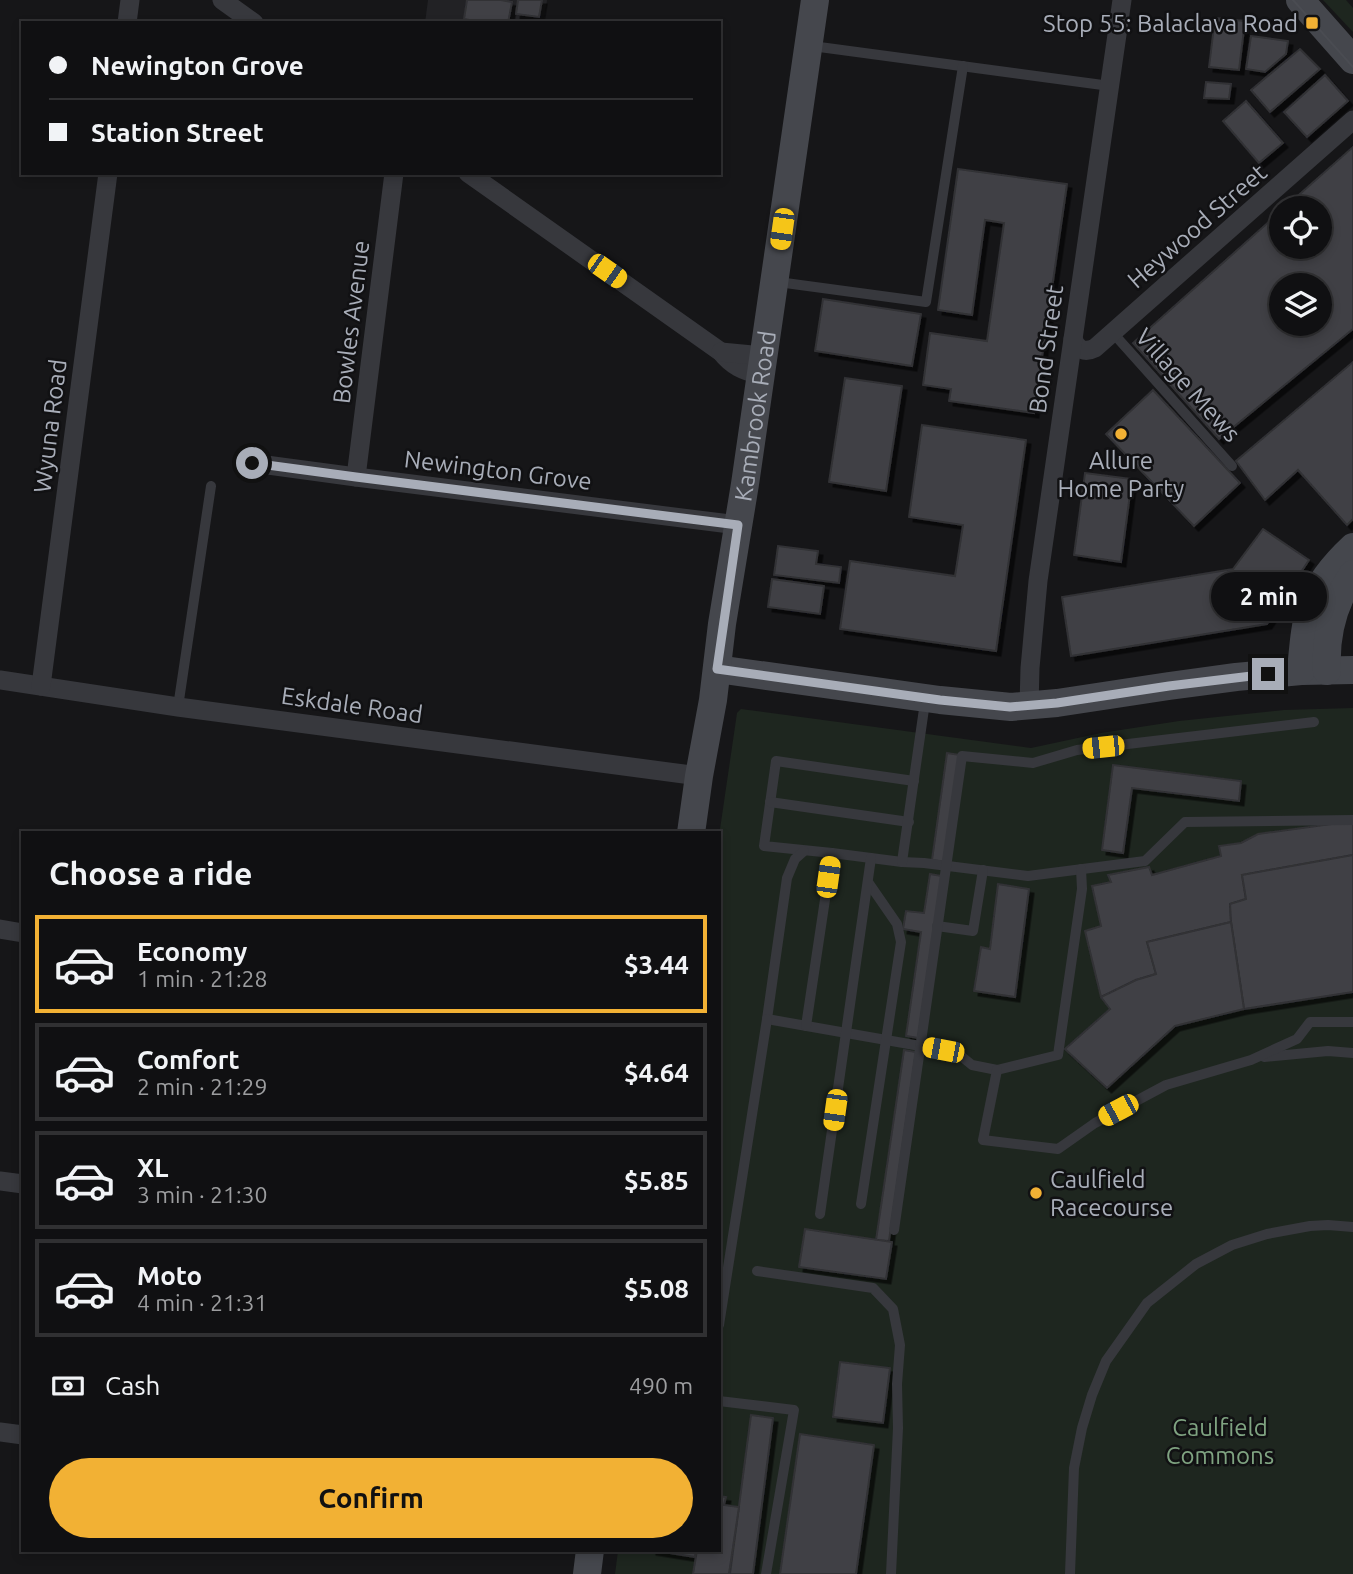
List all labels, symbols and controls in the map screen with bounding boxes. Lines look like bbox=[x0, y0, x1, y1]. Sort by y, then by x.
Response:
place label: Stop 55: Balaclava Road bbox=[1043, 10, 1298, 37]
marker: Stop 55: Balaclava Road bbox=[1304, 15, 1320, 31]
text: Newington Grove bbox=[91, 51, 304, 80]
text: Station Street bbox=[91, 118, 264, 147]
street label: Heywood Street bbox=[1122, 158, 1272, 294]
map controls bbox=[1269, 196, 1332, 336]
button: locate bbox=[1269, 196, 1332, 259]
car bbox=[769, 207, 796, 251]
street label: Bowles Avenue bbox=[328, 239, 374, 405]
car bbox=[584, 250, 631, 292]
button: layers bbox=[1269, 273, 1332, 336]
street label: Bond Street bbox=[1024, 282, 1068, 415]
street label: Village Mews bbox=[1130, 323, 1246, 447]
street label: Kambrook Road bbox=[729, 329, 781, 503]
street label: Wyuna Road bbox=[28, 358, 72, 494]
marker: Allure Home Party bbox=[1113, 426, 1129, 442]
street label: Newington Grove bbox=[403, 445, 593, 495]
route start bbox=[236, 447, 268, 479]
place label: Allure Home Party bbox=[1058, 447, 1185, 502]
callout: 2 min bbox=[1210, 572, 1326, 622]
text: 2 min bbox=[1240, 584, 1298, 609]
route end bbox=[1252, 658, 1284, 690]
street label: Eskdale Road bbox=[280, 682, 424, 728]
car bbox=[1082, 734, 1125, 760]
text: Choose a ride bbox=[49, 855, 252, 891]
car bbox=[815, 855, 842, 899]
icon: car bbox=[53, 933, 116, 996]
text: Economy bbox=[137, 937, 247, 966]
text: $3.44 bbox=[624, 950, 689, 979]
text: 1 min · 21:28 bbox=[137, 966, 268, 991]
car bbox=[921, 1036, 966, 1064]
icon: car bbox=[53, 1041, 116, 1104]
text: Comfort bbox=[137, 1045, 240, 1074]
text: $4.64 bbox=[624, 1058, 689, 1087]
text: 2 min · 21:29 bbox=[137, 1074, 268, 1099]
car bbox=[822, 1088, 849, 1132]
car bbox=[1095, 1091, 1142, 1129]
icon: car bbox=[53, 1149, 116, 1212]
text: XL bbox=[137, 1153, 168, 1182]
text: $5.85 bbox=[624, 1166, 689, 1195]
place label: Caulfield Racecourse bbox=[1050, 1166, 1173, 1221]
text: 3 min · 21:30 bbox=[137, 1182, 268, 1207]
marker: Caulfield Racecourse bbox=[1028, 1185, 1044, 1201]
icon: car bbox=[53, 1257, 116, 1320]
text: Moto bbox=[137, 1261, 202, 1290]
text: $5.08 bbox=[624, 1274, 689, 1303]
text: 4 min · 21:31 bbox=[137, 1290, 268, 1315]
icon: cash bbox=[49, 1367, 87, 1405]
text: Cash bbox=[105, 1371, 160, 1400]
text: 490 m bbox=[629, 1373, 693, 1398]
park label: Caulfield Commons bbox=[1166, 1414, 1274, 1469]
button: Confirm bbox=[49, 1458, 693, 1538]

